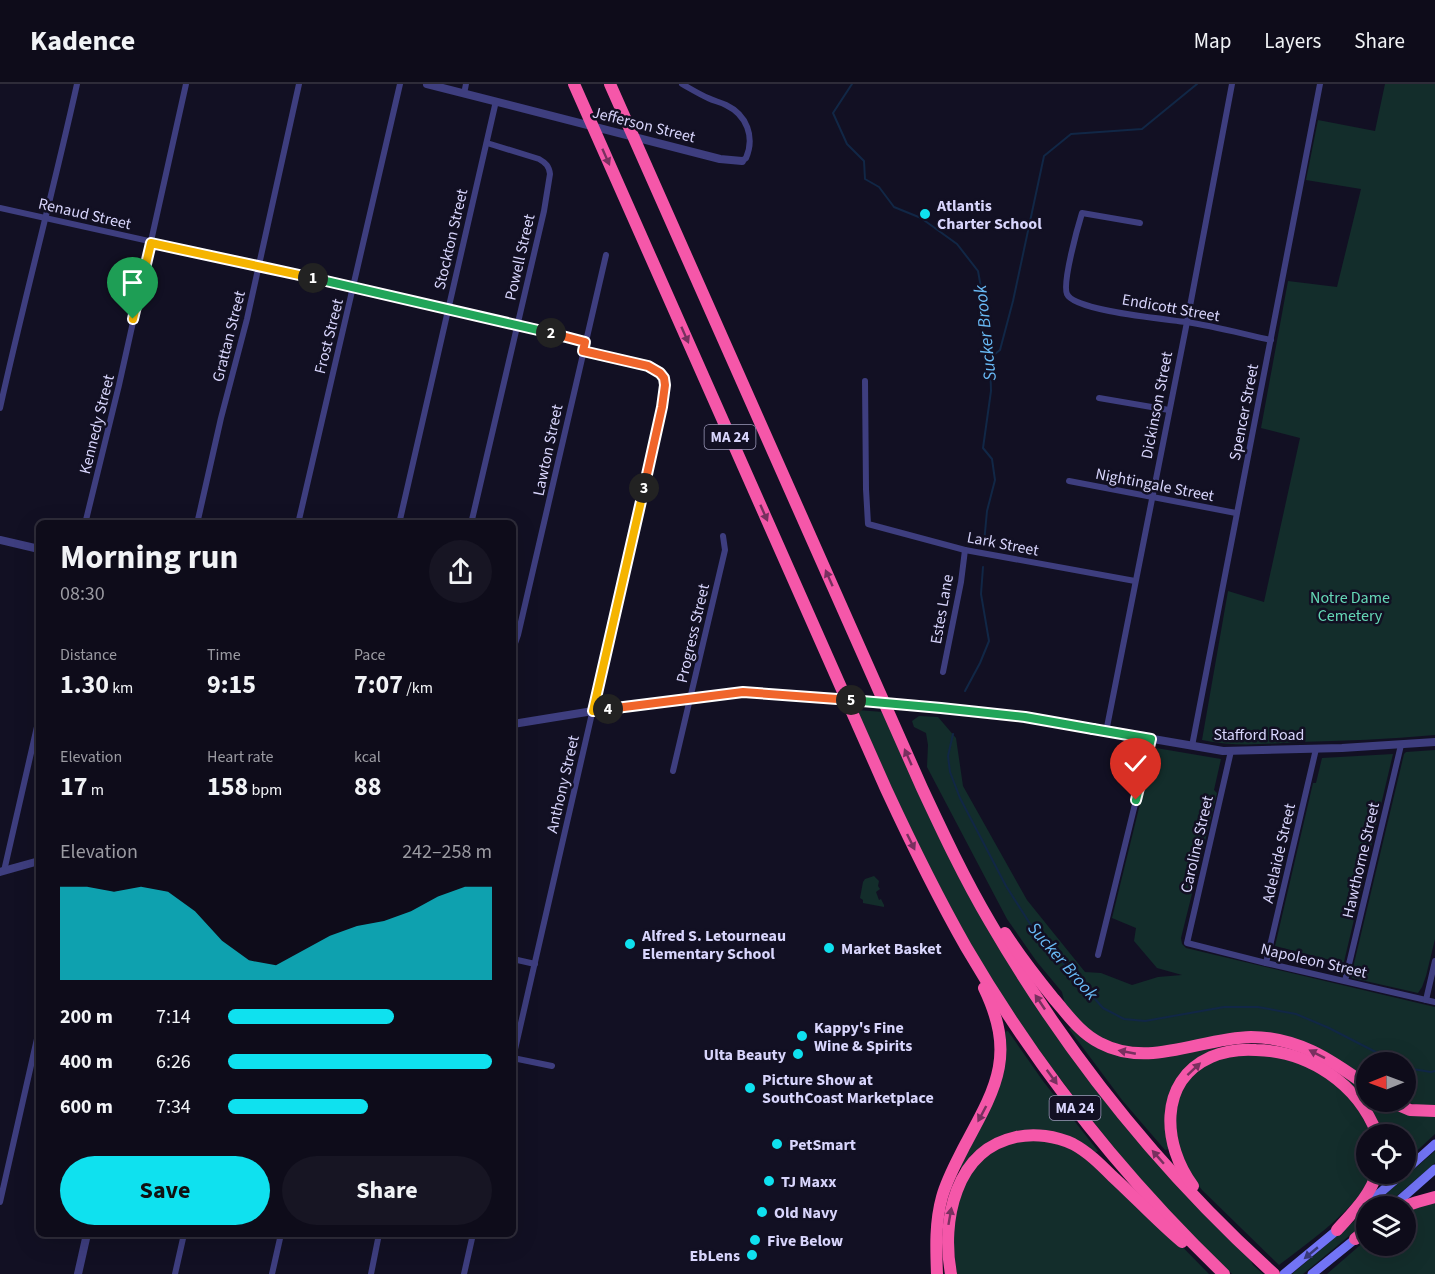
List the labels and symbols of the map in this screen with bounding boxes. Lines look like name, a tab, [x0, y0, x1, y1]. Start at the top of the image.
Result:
street label: Jefferson Street	[590, 102, 698, 149]
one-way arrow	[602, 148, 611, 165]
street label: Stockton Street	[429, 186, 473, 292]
street label: Renaud Street	[36, 193, 134, 235]
place label: Atlantis Charter School	[936, 195, 1042, 235]
marker: Atlantis Charter School	[918, 207, 932, 221]
street label: Powell Street	[499, 211, 541, 303]
pin	[107, 257, 158, 319]
pin: 1	[298, 263, 328, 293]
water label: Sucker Brook	[968, 283, 1003, 382]
street label: Grattan Street	[207, 288, 251, 384]
street label: Endicott Street	[1120, 289, 1222, 328]
street label: Frost Street	[309, 296, 349, 376]
pin: 2	[536, 318, 566, 348]
one-way arrow	[681, 326, 691, 344]
street label: Dickinson Street	[1136, 349, 1178, 461]
street label: Spencer Street	[1224, 361, 1264, 462]
street label: Kennedy Street	[74, 371, 120, 476]
street label: Lawton Street	[528, 402, 569, 498]
road number: MA 24	[704, 425, 756, 449]
street label: Nightingale Street	[1094, 463, 1217, 507]
pin: 3	[629, 473, 659, 503]
one-way arrow	[759, 505, 769, 523]
street label: Lark Street	[965, 526, 1041, 562]
one-way arrow	[824, 570, 833, 587]
street label: Estes Lane	[925, 573, 959, 646]
street label: Progress Street	[671, 581, 715, 685]
park label: Notre Dame Cemetery	[1310, 587, 1390, 627]
pin: 5	[836, 685, 866, 715]
pin: 4	[593, 694, 623, 724]
street label: Stafford Road	[1214, 724, 1304, 746]
street label: Anthony Street	[541, 733, 585, 835]
pin	[1110, 738, 1161, 800]
one-way arrow	[903, 748, 912, 765]
street label: Caroline Street	[1175, 793, 1219, 895]
street label: Hawthorne Street	[1337, 800, 1385, 920]
street label: Adelaide Street	[1257, 801, 1301, 905]
one-way arrow	[906, 834, 915, 851]
water label: Sucker Brook	[1022, 917, 1104, 1006]
place label: Alfred S. Letourneau Elementary School	[641, 925, 786, 965]
marker: Alfred S. Letourneau Elementary School	[623, 937, 637, 951]
place label: Market Basket	[841, 938, 942, 960]
street label: Napoleon Street	[1258, 938, 1370, 984]
marker: Market Basket	[822, 941, 836, 955]
one-way arrow	[1034, 994, 1045, 1010]
place label: Kappy's Fine Wine & Spirits	[814, 1017, 912, 1057]
marker: Kappy's Fine Wine & Spirits	[795, 1029, 809, 1043]
place label: Ulta Beauty	[704, 1044, 787, 1066]
marker: Ulta Beauty	[791, 1047, 805, 1061]
one-way arrow	[1117, 1047, 1136, 1056]
one-way arrow	[1309, 1049, 1326, 1058]
north arrow	[1356, 1052, 1416, 1112]
one-way arrow	[1186, 1063, 1200, 1077]
one-way arrow	[1046, 1068, 1058, 1084]
place label: Picture Show at SouthCoast Marketplace	[762, 1069, 934, 1109]
marker: Picture Show at SouthCoast Marketplace	[743, 1081, 757, 1095]
road number: MA 24	[1050, 1096, 1100, 1120]
one-way arrow	[977, 1106, 987, 1123]
place label: PetSmart	[789, 1134, 856, 1156]
marker: PetSmart	[770, 1137, 784, 1151]
one-way arrow	[1152, 1150, 1165, 1165]
place label: TJ Maxx	[781, 1171, 836, 1193]
marker: TJ Maxx	[762, 1174, 776, 1188]
place label: Old Navy	[774, 1202, 838, 1224]
marker: Old Navy	[755, 1205, 769, 1219]
one-way arrow	[946, 1206, 955, 1225]
place label: Five Below	[767, 1230, 844, 1252]
marker: Five Below	[748, 1233, 762, 1247]
place label: EbLens	[689, 1245, 740, 1267]
one-way arrow	[1303, 1246, 1319, 1259]
marker: EbLens	[745, 1248, 759, 1262]

